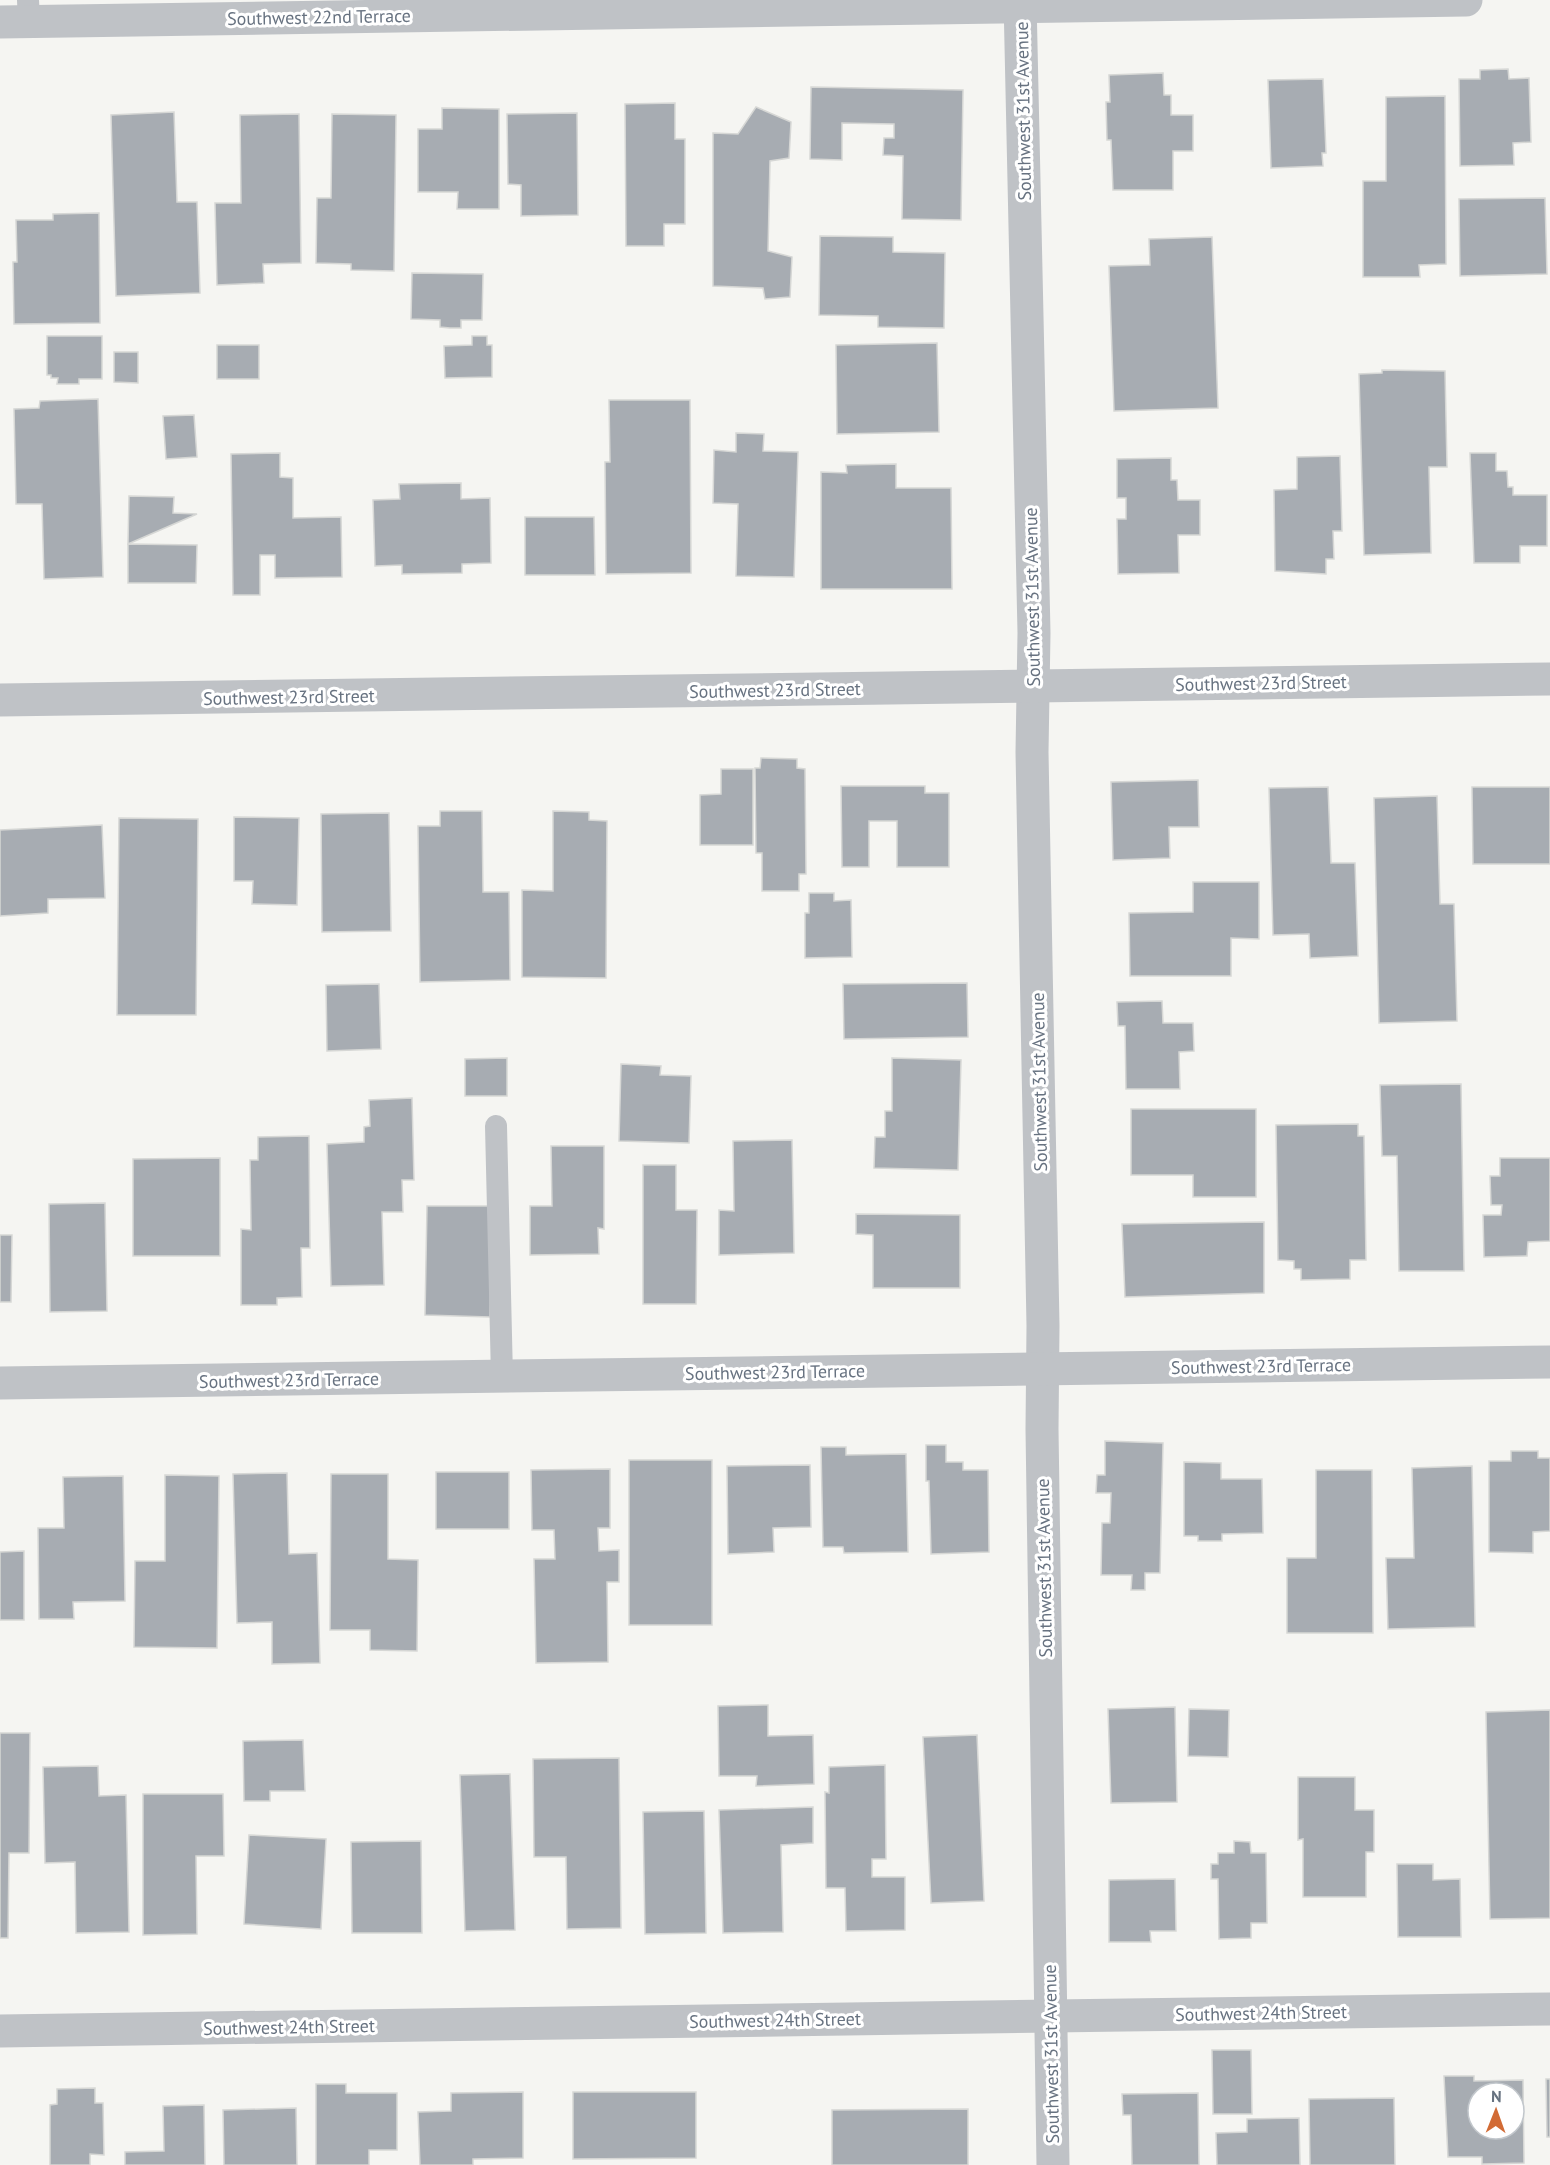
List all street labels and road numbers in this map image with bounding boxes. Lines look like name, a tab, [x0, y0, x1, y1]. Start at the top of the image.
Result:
street label: Southwest 22nd Terrace	[227, 4, 411, 30]
street label: Southwest 31st Avenue	[1010, 21, 1036, 201]
street label: Southwest 31st Avenue	[1019, 507, 1045, 687]
street label: Southwest 23rd Street	[1175, 670, 1347, 696]
street label: Southwest 23rd Street	[689, 677, 861, 703]
street label: Southwest 23rd Street	[203, 684, 375, 710]
street label: Southwest 31st Avenue	[1026, 992, 1052, 1172]
street label: Southwest 23rd Terrace	[1171, 1353, 1351, 1379]
street label: Southwest 23rd Terrace	[685, 1359, 865, 1385]
street label: Southwest 23rd Terrace	[199, 1367, 379, 1393]
street label: Southwest 31st Avenue	[1031, 1478, 1057, 1658]
street label: Southwest 31st Avenue	[1038, 1964, 1064, 2144]
street label: Southwest 24th Street	[1175, 2000, 1347, 2026]
street label: Southwest 24th Street	[689, 2007, 861, 2033]
street label: Southwest 24th Street	[203, 2014, 375, 2040]

